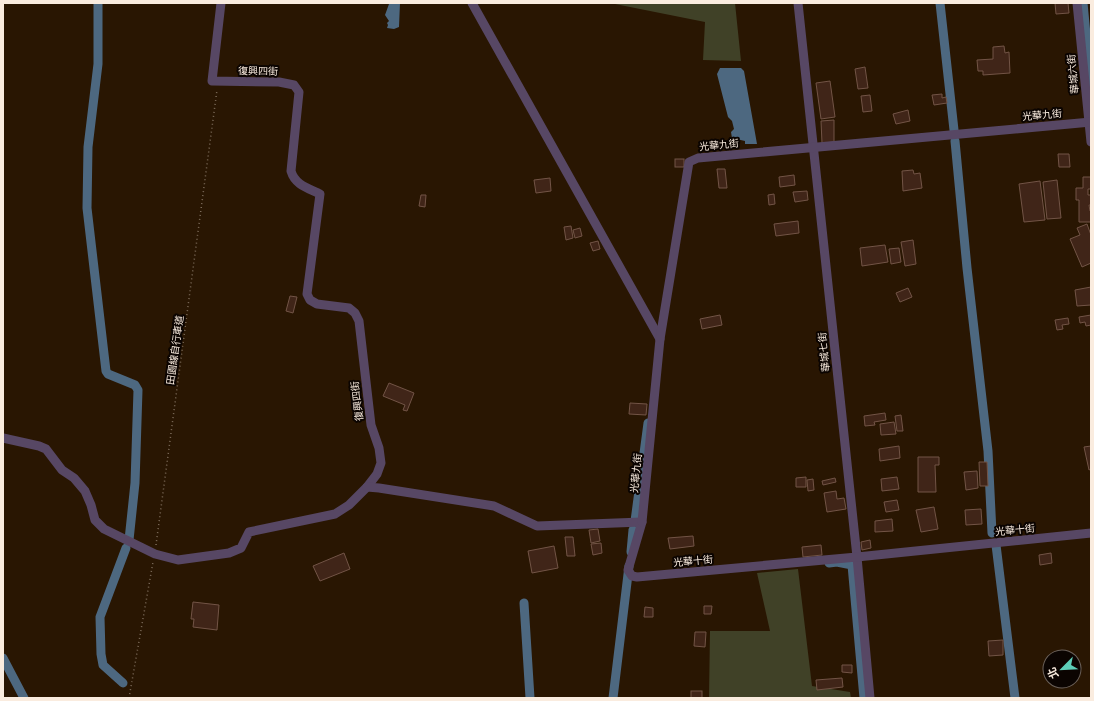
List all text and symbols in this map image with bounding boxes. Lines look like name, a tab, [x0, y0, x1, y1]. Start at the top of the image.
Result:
street label: 華城六街	[1065, 54, 1081, 94]
street label: 復興四街	[238, 65, 278, 77]
street label: 光華九街	[1022, 108, 1062, 122]
street label: 光華九街	[699, 137, 739, 153]
street label: 田園線自行車道	[165, 315, 185, 385]
street label: 華城七街	[816, 332, 832, 372]
street label: 復興四街	[349, 380, 365, 422]
street label: 光華九街	[628, 453, 644, 493]
street label: 光華十街	[995, 522, 1035, 538]
street label: 光華十街	[673, 554, 713, 568]
north arrow	[1042, 649, 1082, 689]
text: 北	[1045, 666, 1061, 681]

